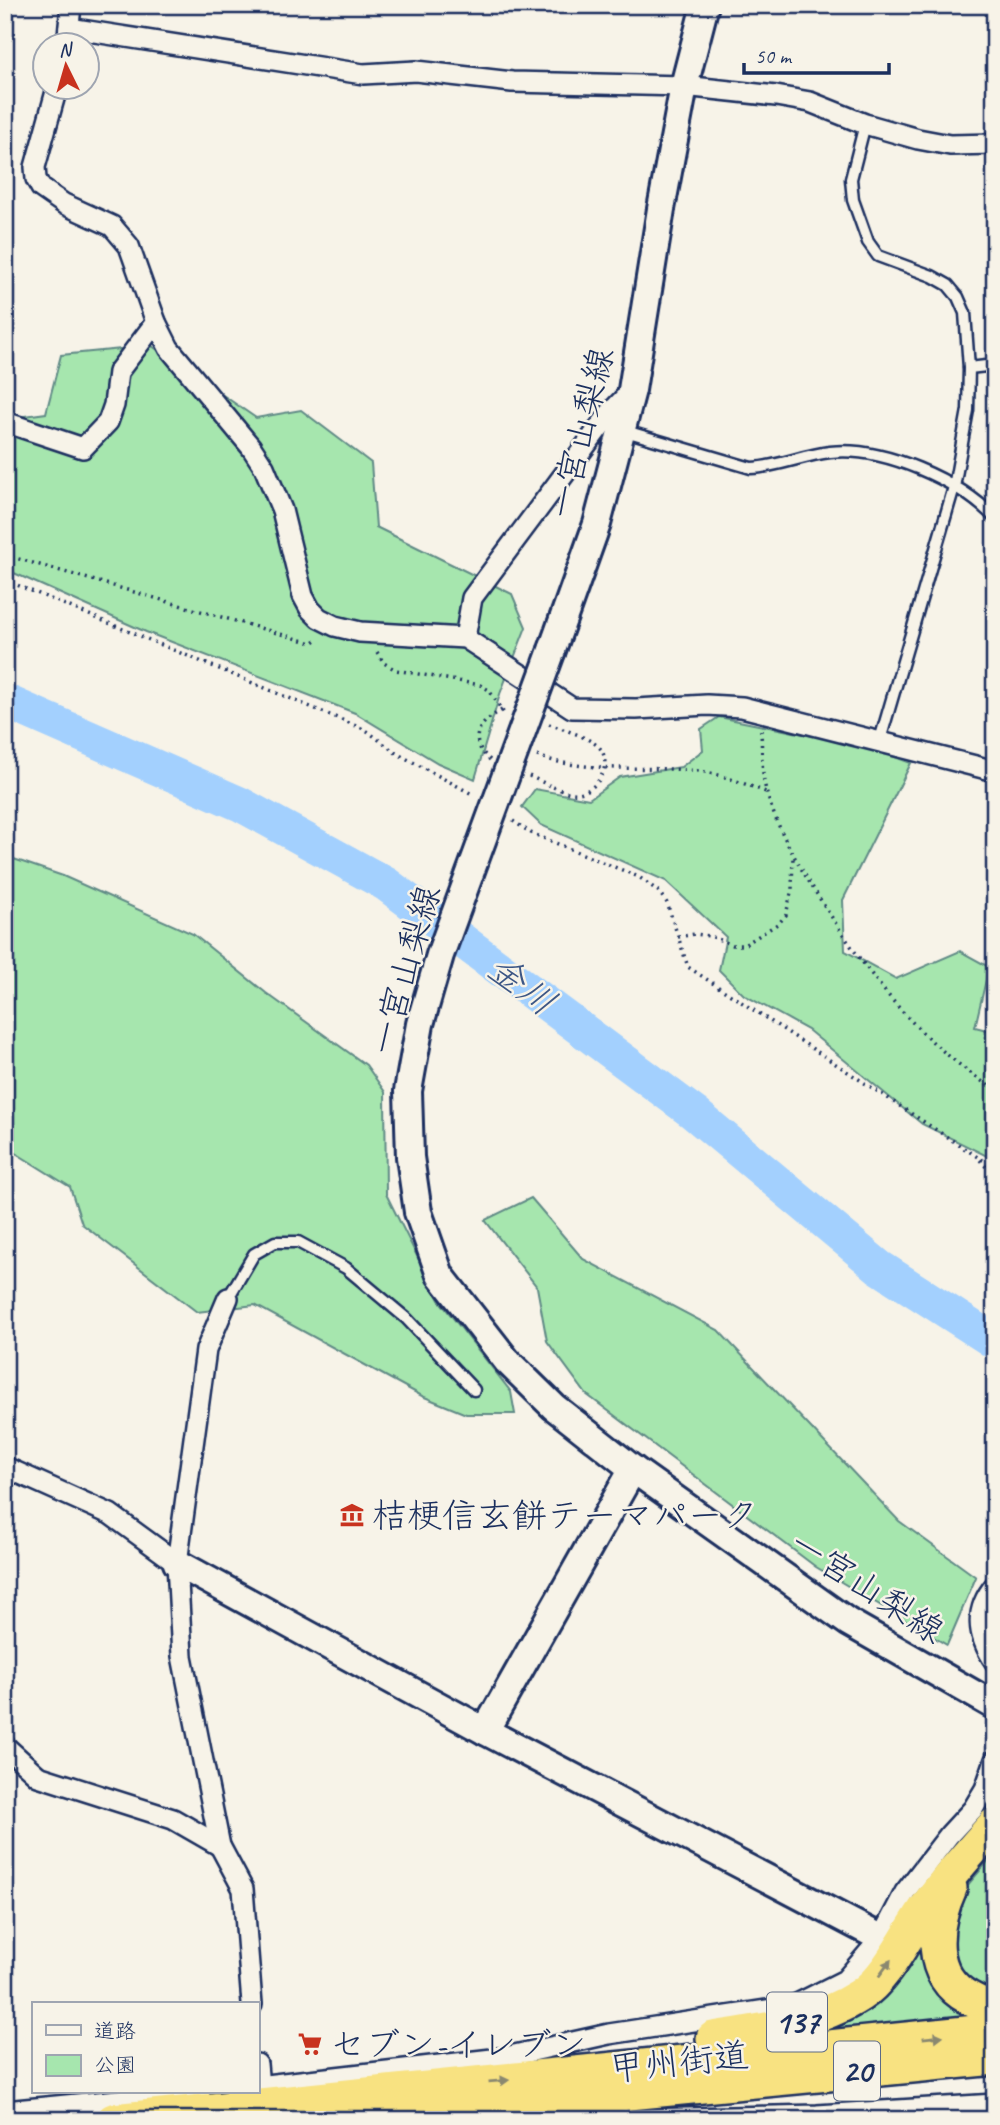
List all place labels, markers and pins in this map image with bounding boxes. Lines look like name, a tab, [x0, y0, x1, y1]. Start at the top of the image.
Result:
place label: 桔梗信玄餅テーマパーク	[372, 1493, 758, 1538]
museum icon: 桔梗信玄餅テーマパーク	[338, 1501, 366, 1529]
place label: セブン-イレブン	[330, 2022, 586, 2067]
supermarket icon: セブン-イレブン	[296, 2030, 324, 2058]

